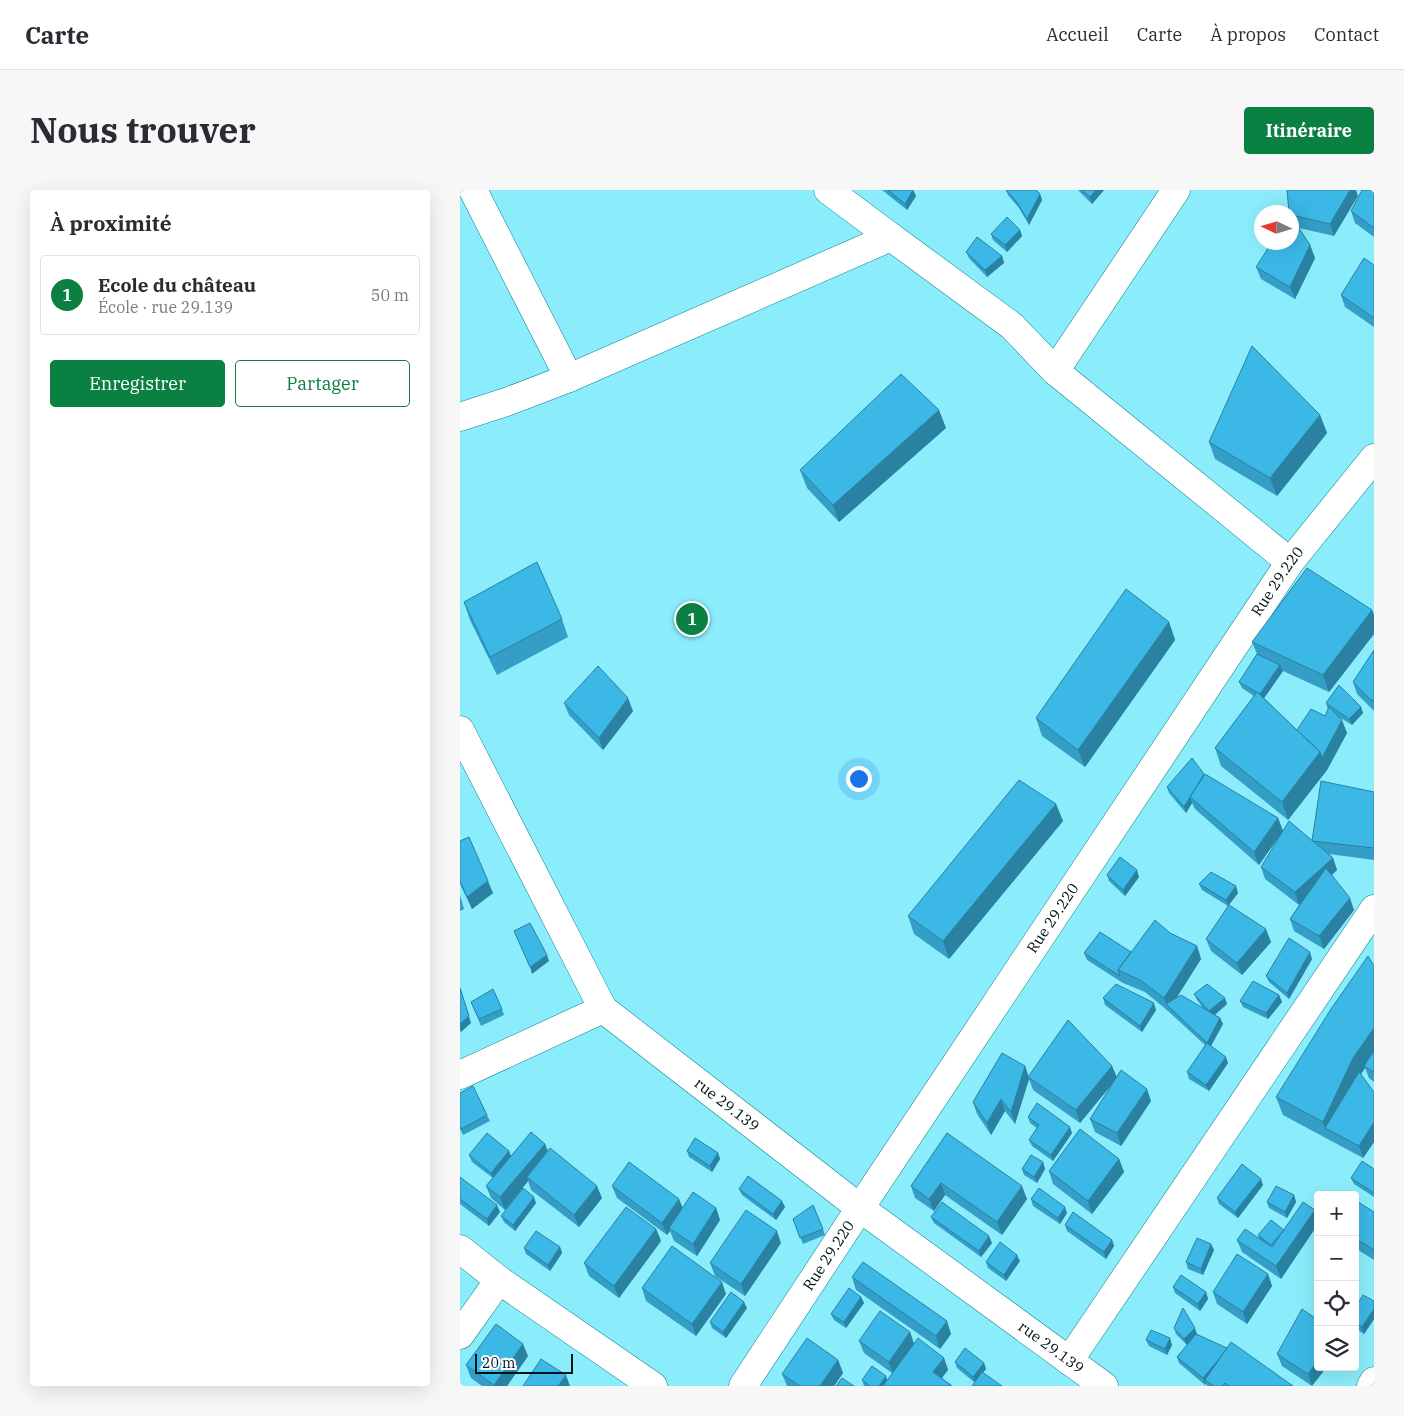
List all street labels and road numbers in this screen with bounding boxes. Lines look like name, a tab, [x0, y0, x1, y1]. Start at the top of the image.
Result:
street label: Rue 29.220	[1247, 543, 1308, 619]
street label: Rue 29.220	[1022, 879, 1082, 957]
street label: rue 29.139	[691, 1073, 763, 1135]
street label: Rue 29.220	[798, 1217, 858, 1294]
street label: rue 29.139	[1015, 1317, 1088, 1377]

